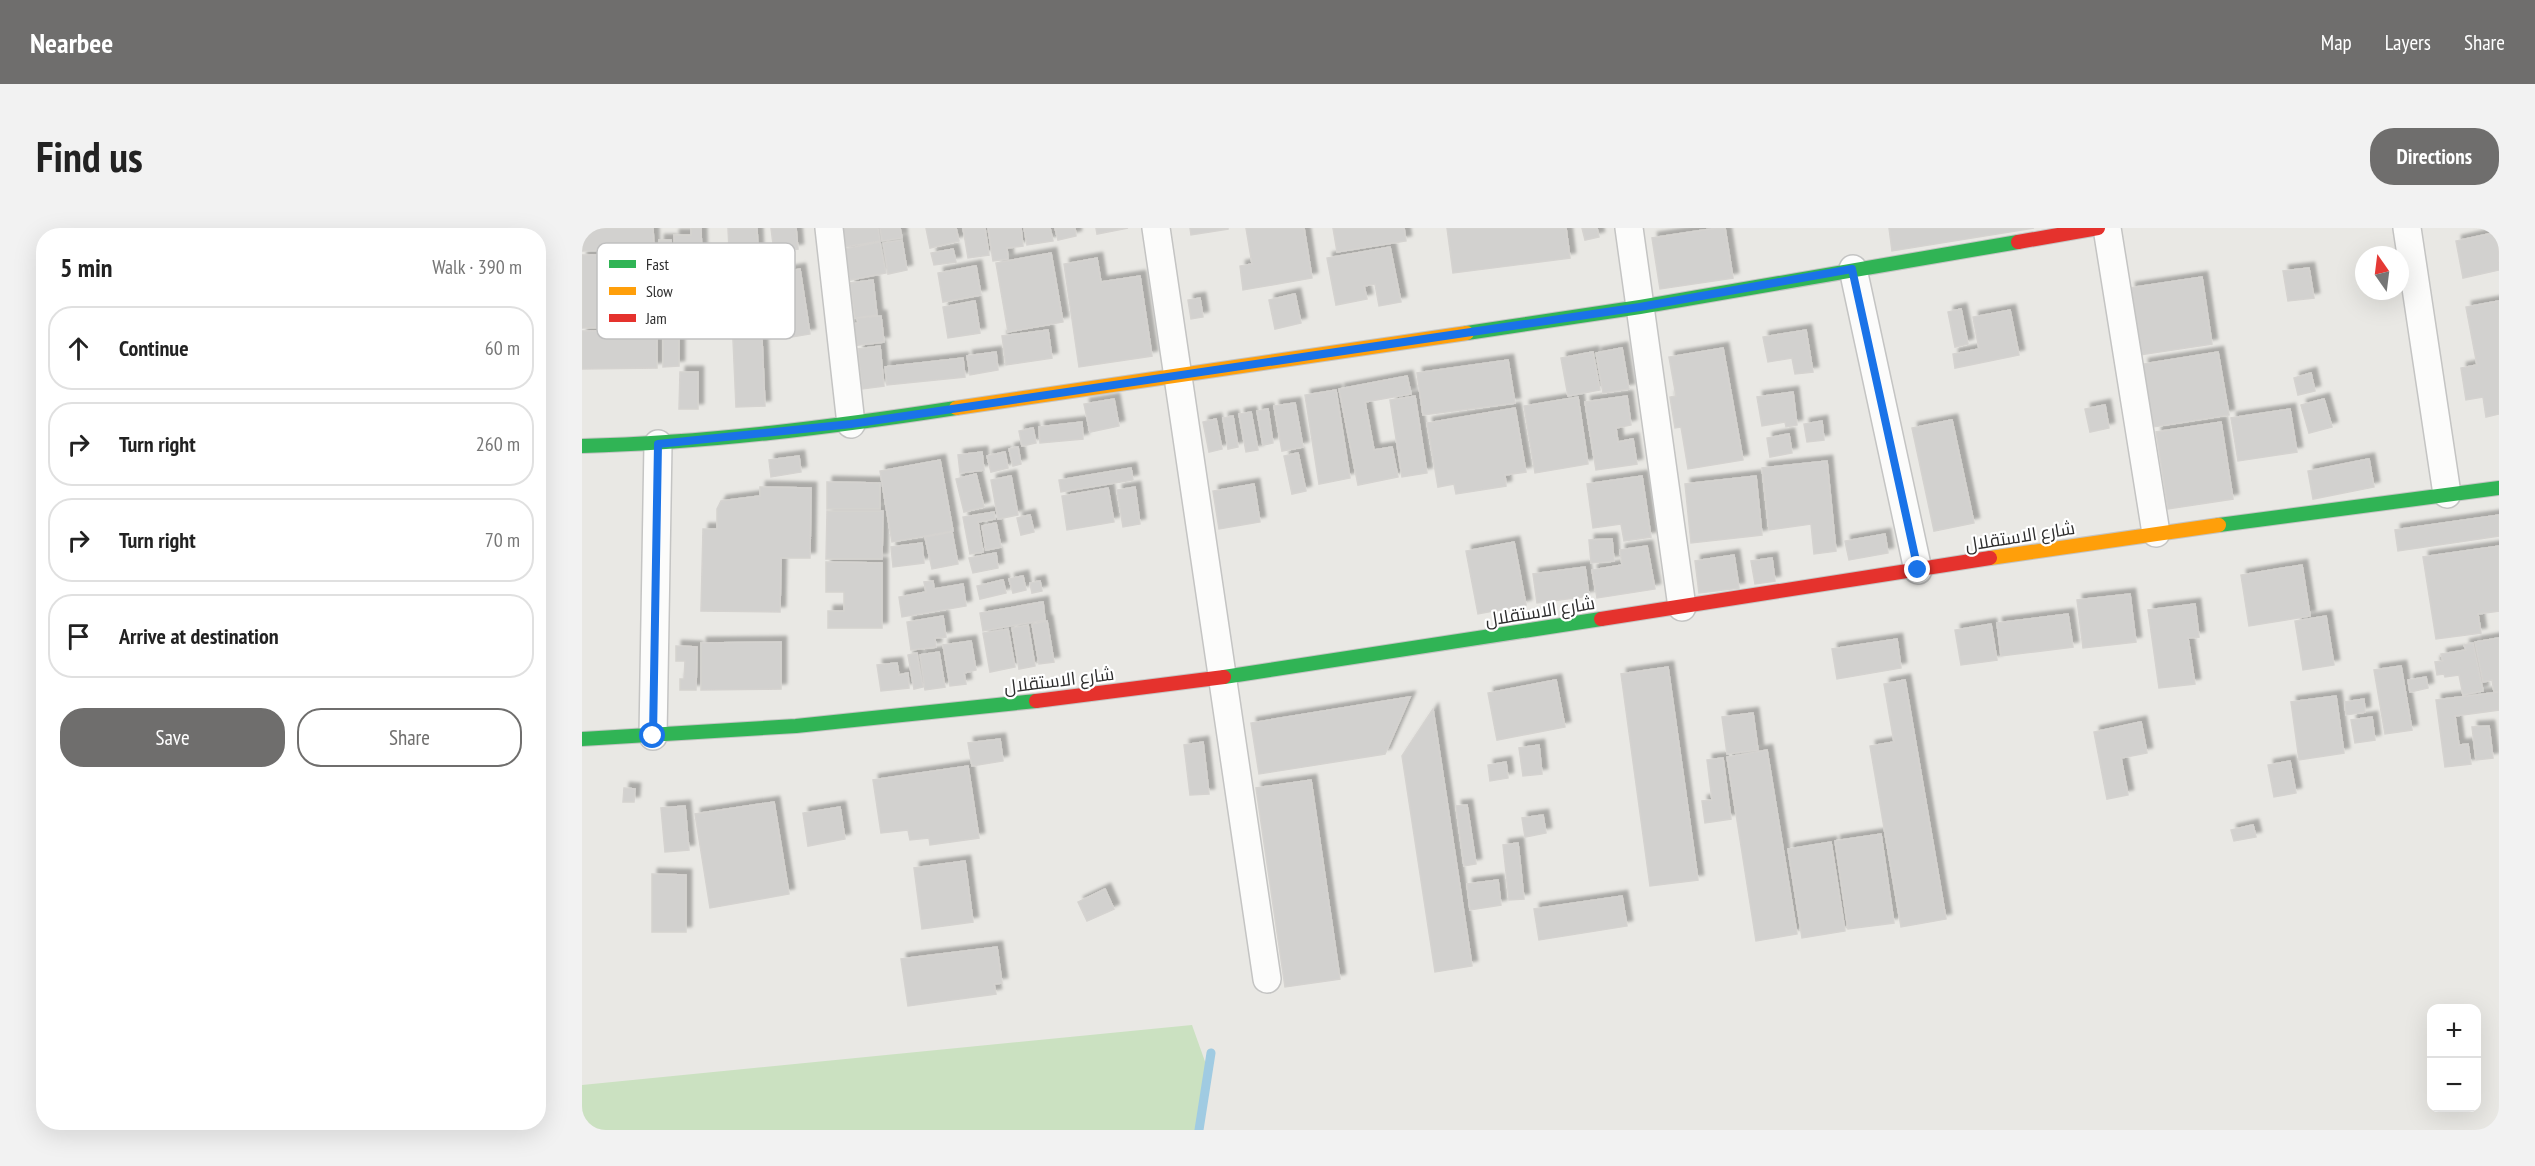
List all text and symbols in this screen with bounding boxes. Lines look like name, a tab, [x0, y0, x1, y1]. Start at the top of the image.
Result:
text: Nearbee	[30, 24, 113, 61]
text: Map	[2321, 29, 2352, 56]
text: Layers	[2385, 29, 2431, 56]
text: Share	[2464, 29, 2505, 56]
button: Directions	[2370, 128, 2499, 185]
text: Find us	[36, 129, 143, 184]
legend	[597, 243, 795, 339]
north arrow	[2355, 246, 2409, 300]
text: 5 min	[60, 251, 113, 284]
text: Walk · 390 m	[432, 254, 522, 280]
text: Fast	[646, 254, 669, 274]
text: Slow	[646, 281, 673, 301]
text: Jam	[645, 308, 667, 328]
icon: ahead	[62, 332, 95, 365]
text: Continue	[119, 334, 189, 362]
text: 60 m	[485, 335, 520, 361]
icon: right	[62, 428, 95, 461]
text: Turn right	[119, 430, 196, 458]
text: 260 m	[476, 431, 520, 457]
street label: شارع الاستقلال	[1963, 516, 2077, 557]
icon: right	[62, 524, 95, 557]
text: Turn right	[119, 526, 196, 554]
text: 70 m	[485, 527, 520, 553]
route end	[1904, 556, 1930, 582]
street label: شارع الاستقلال	[1483, 591, 1597, 632]
icon: arrive	[62, 620, 95, 653]
text: Arrive at destination	[119, 622, 279, 650]
street label: شارع الاستقلال	[1003, 662, 1116, 699]
button: Save	[60, 708, 285, 767]
button: Share	[297, 708, 522, 767]
route start	[639, 722, 665, 748]
map controls	[2427, 1004, 2481, 1112]
button: +	[2427, 1004, 2481, 1058]
button: −	[2427, 1058, 2481, 1112]

